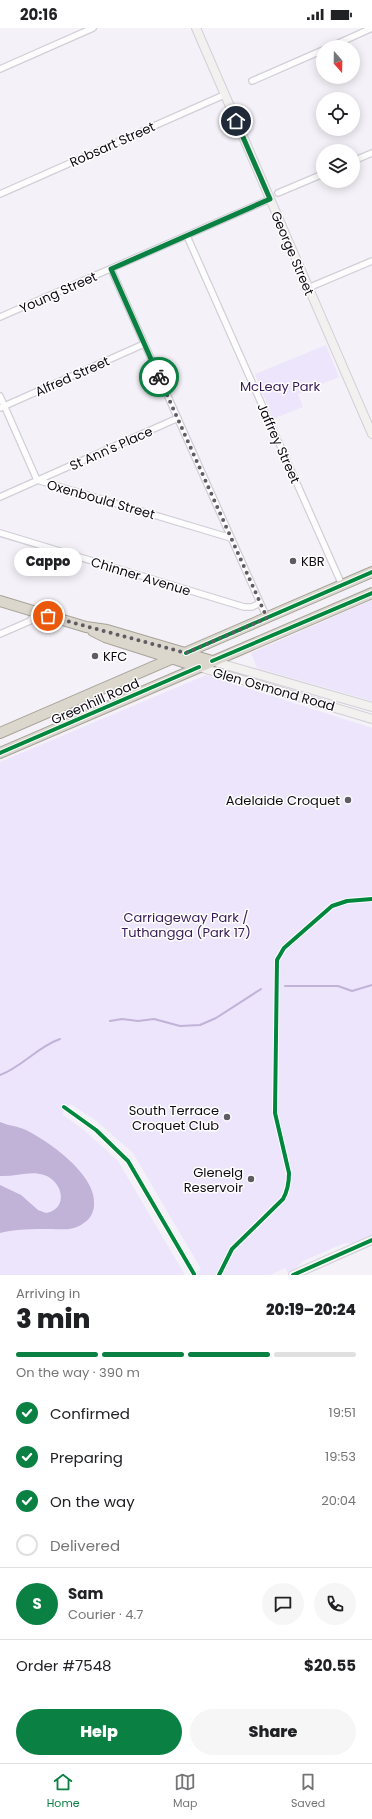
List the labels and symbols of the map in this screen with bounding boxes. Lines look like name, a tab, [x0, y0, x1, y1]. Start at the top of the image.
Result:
north arrow	[316, 40, 360, 84]
pin	[219, 104, 253, 138]
street label: Robsart Street	[66, 117, 158, 172]
street label: George Street	[266, 208, 319, 298]
street label: Young Street	[16, 267, 100, 318]
street label: Alfred Street	[32, 352, 113, 401]
courier	[139, 357, 179, 397]
park label: McLeay Park	[240, 377, 320, 396]
street label: Jaffrey Street	[252, 400, 305, 487]
street label: St Ann's Place	[67, 422, 156, 475]
street label: Oxenbould Street	[45, 475, 157, 524]
callout: Cappo	[14, 548, 82, 576]
street label: Chinner Avenue	[89, 552, 193, 601]
place label: KBR	[301, 552, 325, 571]
marker: KBR	[288, 556, 298, 566]
pin	[31, 599, 65, 633]
place label: KFC	[103, 647, 127, 666]
marker: KFC	[90, 651, 100, 661]
street label: Glen Osmond Road	[211, 663, 337, 716]
street label: Greenhill Road	[48, 674, 142, 729]
place label: Adelaide Croquet	[226, 791, 340, 810]
marker: Adelaide Croquet	[343, 795, 353, 805]
park label: Carriageway Park / Tuthangga (Park 17)	[121, 908, 251, 942]
place label: South Terrace Croquet Club	[129, 1101, 219, 1135]
marker: South Terrace Croquet Club	[222, 1112, 232, 1122]
place label: Glenelg Reservoir	[184, 1163, 243, 1197]
marker: Glenelg Reservoir	[246, 1174, 256, 1184]

